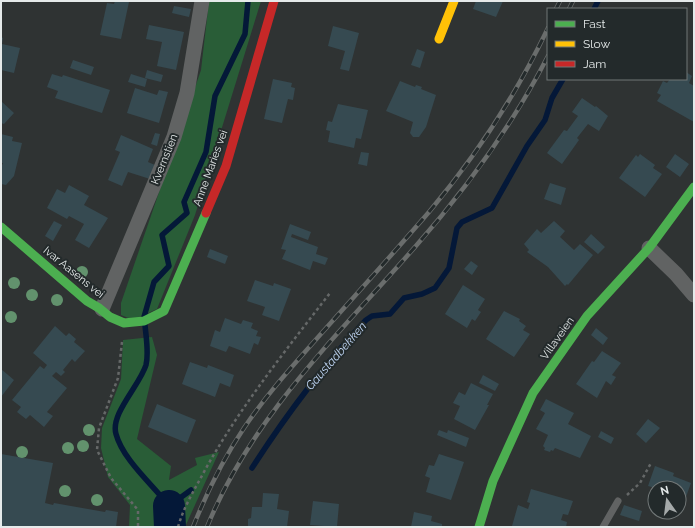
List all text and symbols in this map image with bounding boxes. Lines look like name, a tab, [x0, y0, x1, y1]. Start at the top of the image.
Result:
legend	[547, 8, 687, 80]
text: Fast	[583, 17, 606, 31]
text: Slow	[583, 37, 610, 51]
text: Jam	[583, 57, 606, 71]
street label: Anne Maries vei	[191, 128, 230, 208]
street label: Kvernstien	[148, 132, 180, 186]
street label: Ivar Aasens vei	[41, 244, 107, 301]
street label: Villaveien	[538, 314, 577, 362]
water label: Gaustadbekken	[303, 319, 369, 393]
north arrow	[647, 480, 687, 520]
text: N	[659, 483, 670, 498]

